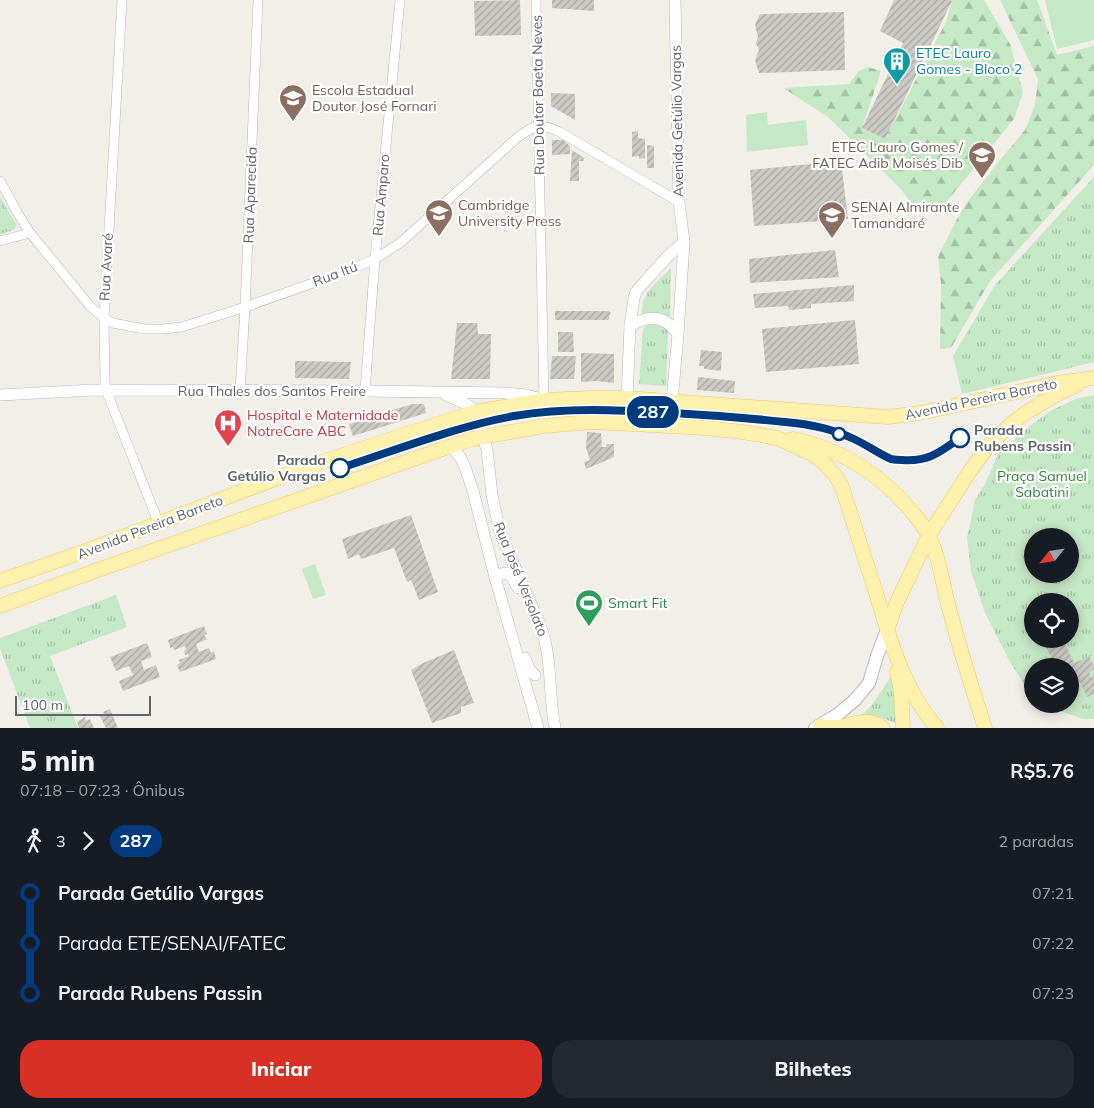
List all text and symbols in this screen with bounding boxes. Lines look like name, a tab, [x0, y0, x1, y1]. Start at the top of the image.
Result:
street label: Rua Doutor Baeta Neves	[528, 15, 548, 175]
place label: ETEC Lauro Gomes - Bloco 2	[916, 44, 1022, 78]
street label: Avenida Getúlio Vargas	[667, 45, 687, 197]
building icon: ETEC Lauro Gomes - Bloco 2	[882, 46, 912, 85]
place label: Escola Estadual Doutor José Fornari	[312, 81, 437, 115]
school or university icon: Escola Estadual Doutor José Fornari	[278, 83, 308, 122]
place label: ETEC Lauro Gomes / FATEC Adib Moisés Dib	[812, 138, 964, 172]
school or university icon: ETEC Lauro Gomes / FATEC Adib Moisés Dib	[967, 140, 997, 179]
street label: Rua Aparecida	[239, 146, 261, 244]
street label: Rua Amparo	[368, 153, 394, 237]
place label: Cambridge University Press	[458, 196, 562, 230]
school or university icon: Cambridge University Press	[424, 198, 454, 237]
place label: SENAI Almirante Tamandaré	[851, 198, 959, 232]
school or university icon: SENAI Almirante Tamandaré	[817, 200, 847, 239]
street label: Rua Avaré	[95, 233, 117, 301]
street label: Rua Itú	[310, 257, 360, 291]
street label: Avenida Pereira Barreto	[903, 374, 1059, 424]
street label: Rua Thales dos Santos Freire	[178, 382, 366, 400]
line badge: 287	[624, 396, 682, 428]
text: 287	[637, 400, 669, 423]
place label: Hospital e Maternidade NotreCare ABC	[247, 406, 398, 440]
hospital icon: Hospital e Maternidade NotreCare ABC	[213, 408, 243, 447]
place label: Parada Rubens Passin	[974, 421, 1072, 455]
unlabelled marker	[832, 427, 846, 441]
marker: Parada Rubens Passin	[950, 428, 970, 448]
place label: Parada Getúlio Vargas	[227, 451, 326, 485]
marker: Parada Getúlio Vargas	[330, 458, 350, 478]
park label: Praça Samuel Sabatini	[997, 467, 1087, 501]
street label: Avenida Pereira Barreto	[75, 491, 225, 563]
street label: Rua José Versolato	[490, 519, 552, 639]
north arrow	[1024, 528, 1079, 582]
map controls	[1024, 528, 1079, 713]
sports icon: Smart Fit	[574, 588, 604, 627]
button: locate	[1024, 593, 1079, 648]
place label: Smart Fit	[608, 594, 668, 612]
button: layers	[1024, 658, 1079, 713]
scale bar	[15, 693, 151, 716]
text: 100 m	[22, 696, 63, 714]
text: 5 min	[20, 743, 95, 778]
text: R$5.76	[1010, 759, 1074, 783]
text: 07:18 – 07:23 · Ônibus	[20, 780, 185, 800]
icon: walk	[20, 827, 48, 855]
icon: forward	[74, 827, 102, 855]
text: 287	[120, 829, 152, 852]
text: 3	[56, 831, 66, 851]
text: 2 paradas	[999, 831, 1074, 851]
text: Parada Getúlio Vargas	[58, 881, 264, 905]
text: 07:21	[1032, 883, 1074, 903]
text: Parada ETE/SENAI/FATEC	[58, 931, 286, 955]
text: 07:22	[1032, 933, 1074, 953]
text: Parada Rubens Passin	[58, 981, 262, 1005]
text: 07:23	[1032, 983, 1074, 1003]
button: Iniciar	[20, 1040, 542, 1098]
button: Bilhetes	[552, 1040, 1074, 1098]

